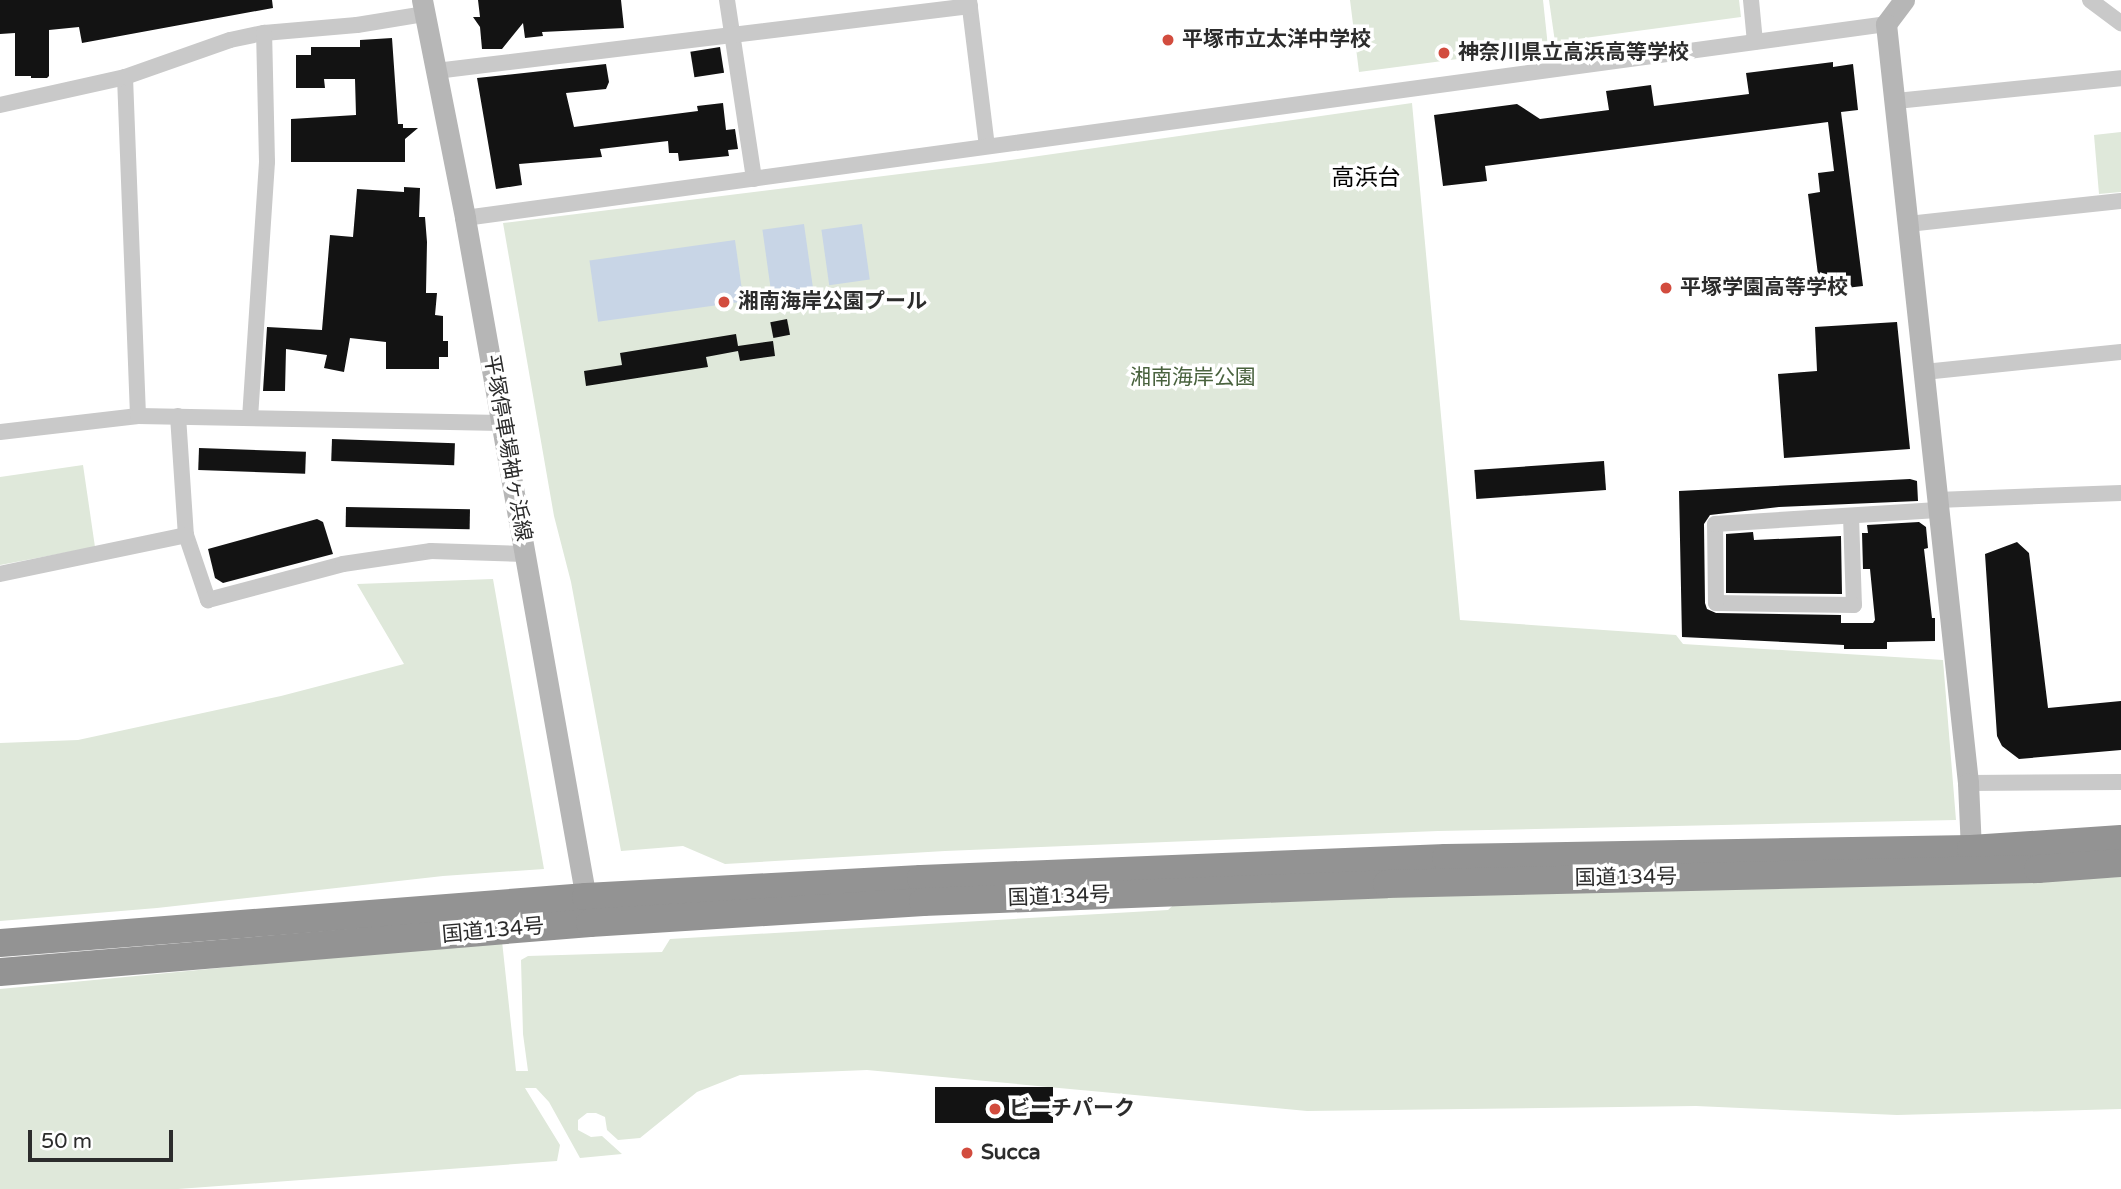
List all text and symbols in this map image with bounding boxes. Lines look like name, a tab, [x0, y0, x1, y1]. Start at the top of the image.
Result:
place label: 平塚市立太洋中学校	[1182, 27, 1371, 53]
marker: 平塚市立太洋中学校	[1160, 32, 1176, 48]
place label: 神奈川県立高浜高等学校	[1458, 40, 1689, 66]
marker: 神奈川県立高浜高等学校	[1436, 45, 1452, 61]
district label: 高浜台	[1332, 164, 1400, 192]
place label: 平塚学園高等学校	[1680, 275, 1848, 301]
marker: 平塚学園高等学校	[1658, 280, 1674, 296]
place label: 湘南海岸公園プール	[738, 289, 927, 315]
marker: 湘南海岸公園プール	[716, 294, 732, 310]
street label: 平塚停車場袖ヶ浜線	[478, 353, 536, 543]
park label: 湘南海岸公園	[1130, 365, 1256, 391]
street label: 国道134号	[1575, 865, 1677, 891]
street label: 国道134号	[1007, 883, 1111, 911]
street label: 国道134号	[441, 914, 545, 948]
place label: ビーチパーク	[1009, 1096, 1135, 1122]
marker: ビーチパーク	[987, 1101, 1003, 1117]
scale bar	[32, 1116, 177, 1160]
text: 50 m	[41, 1129, 92, 1154]
place label: Succa	[981, 1140, 1041, 1166]
marker: Succa	[959, 1145, 975, 1161]

